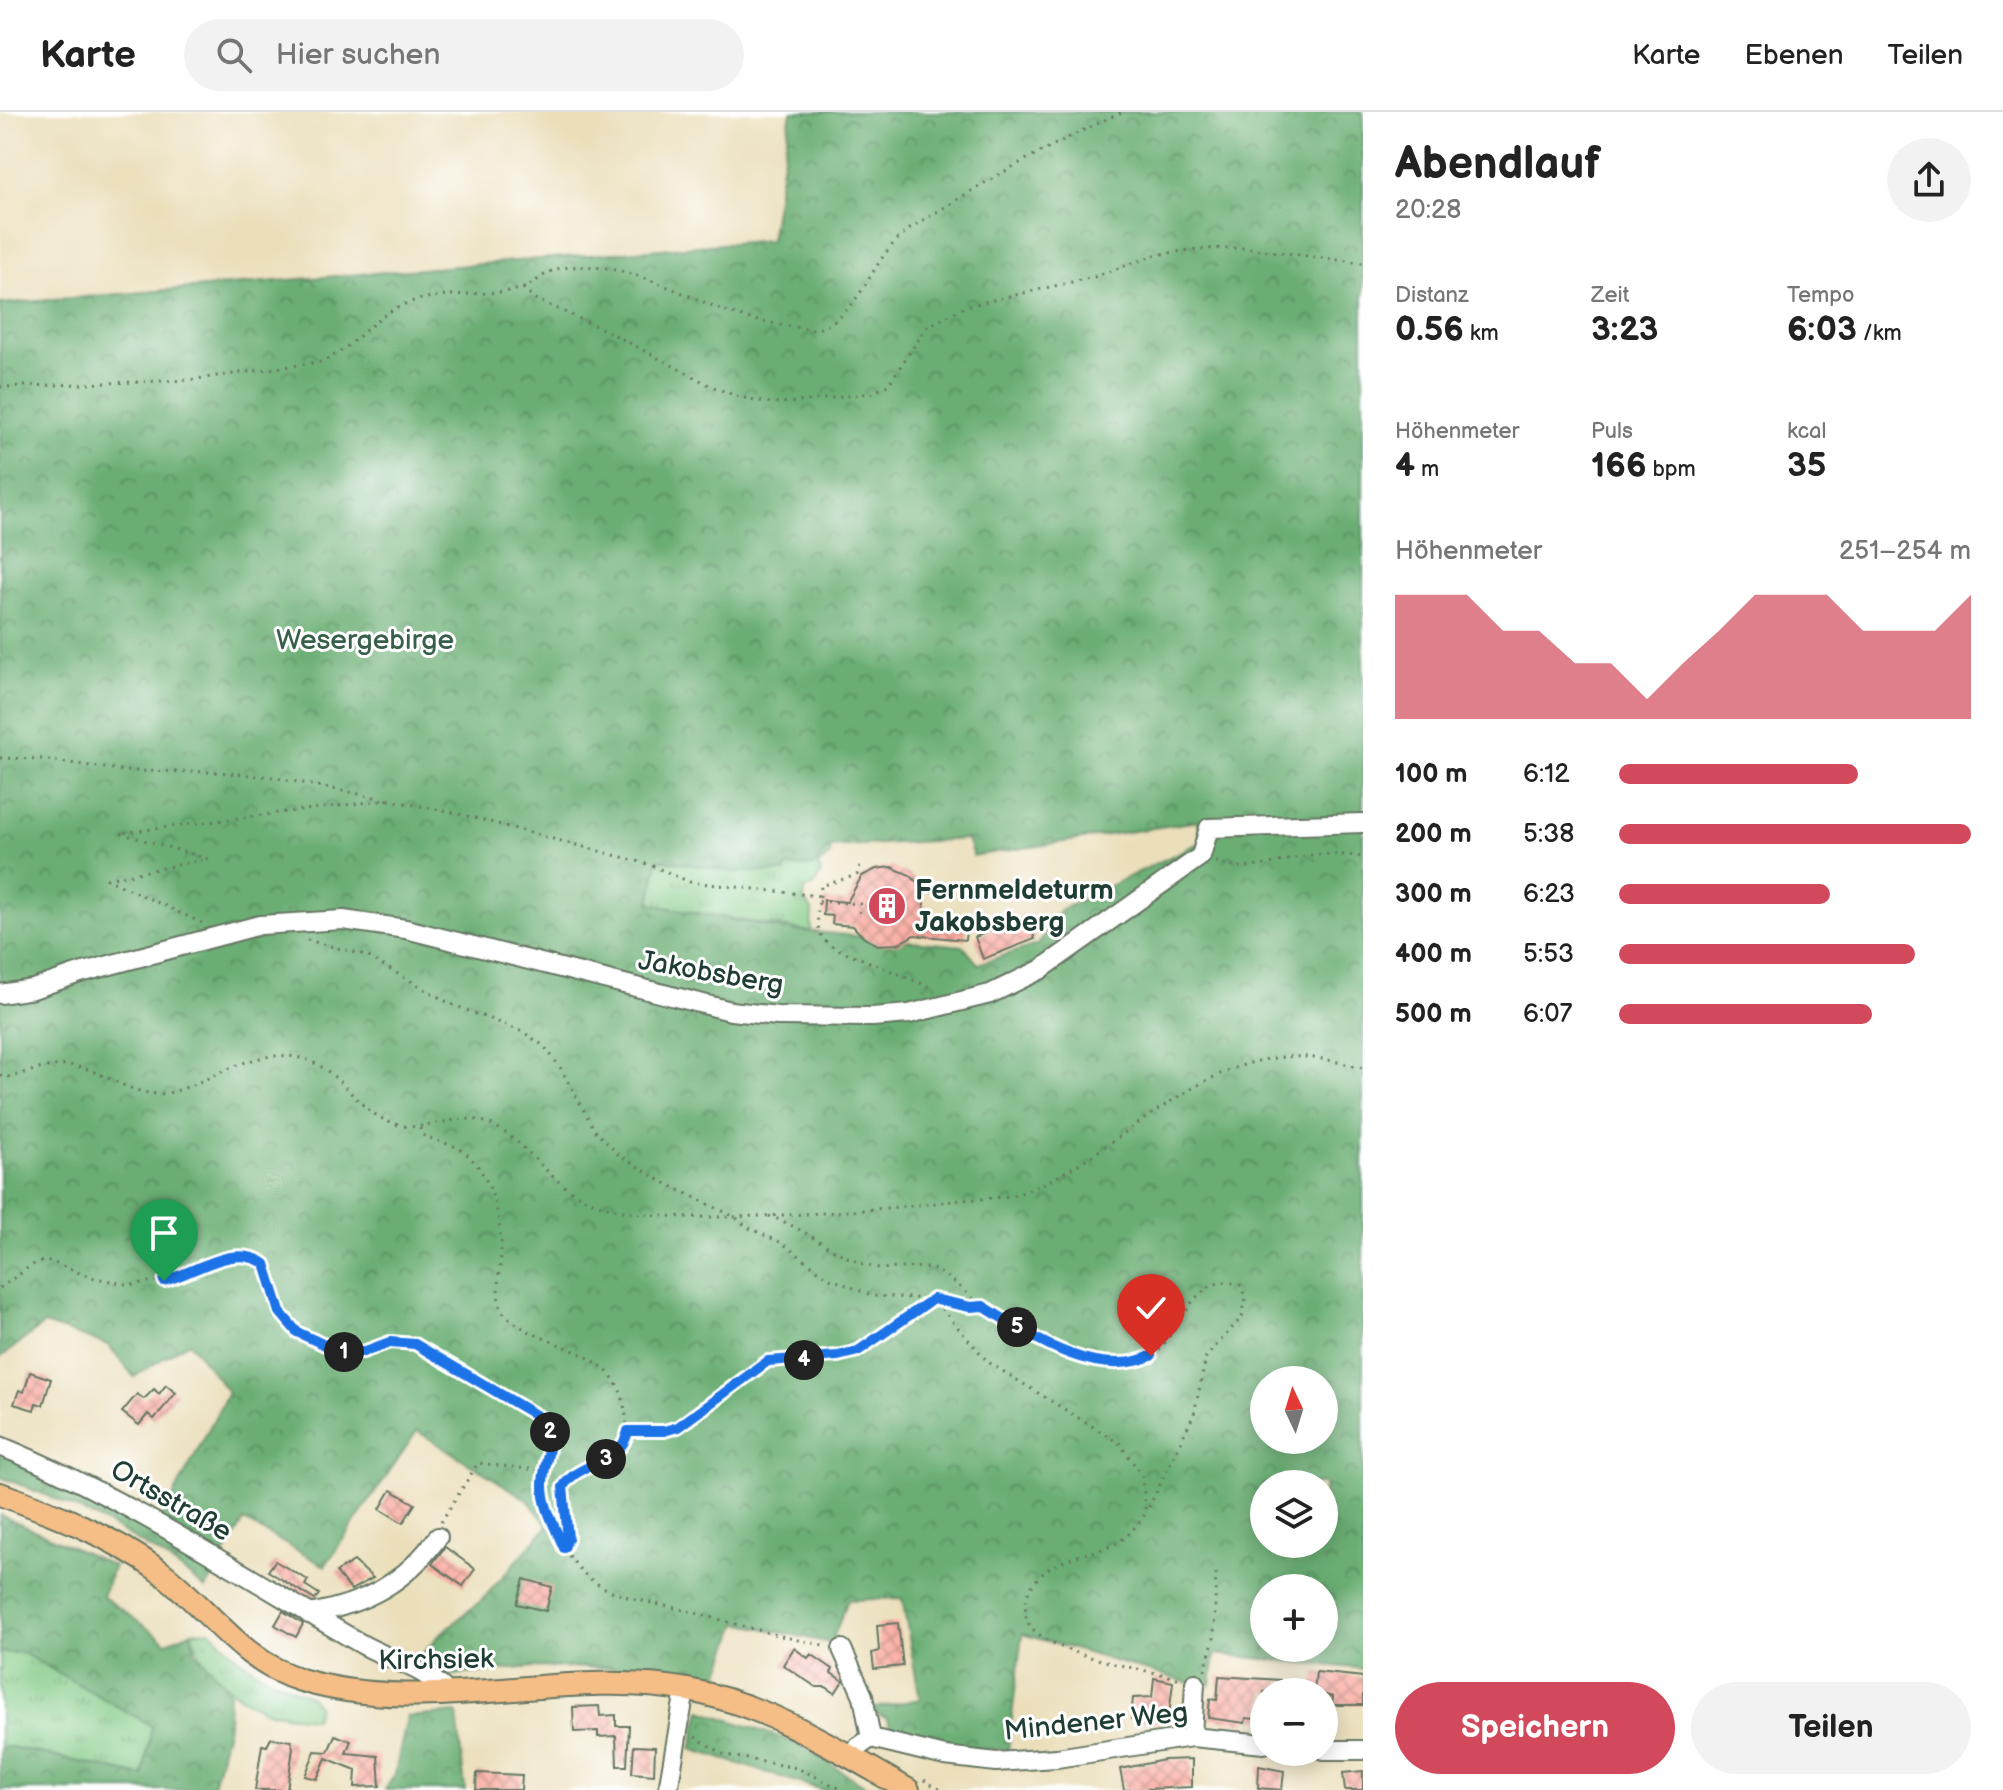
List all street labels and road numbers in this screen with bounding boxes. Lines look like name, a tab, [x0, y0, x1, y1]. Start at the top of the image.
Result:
street label: Jakobsberg	[636, 944, 786, 1002]
street label: Ortsstraße	[105, 1453, 237, 1549]
street label: Kirchsiek	[378, 1642, 494, 1678]
street label: Mindener Weg	[1002, 1696, 1190, 1748]

